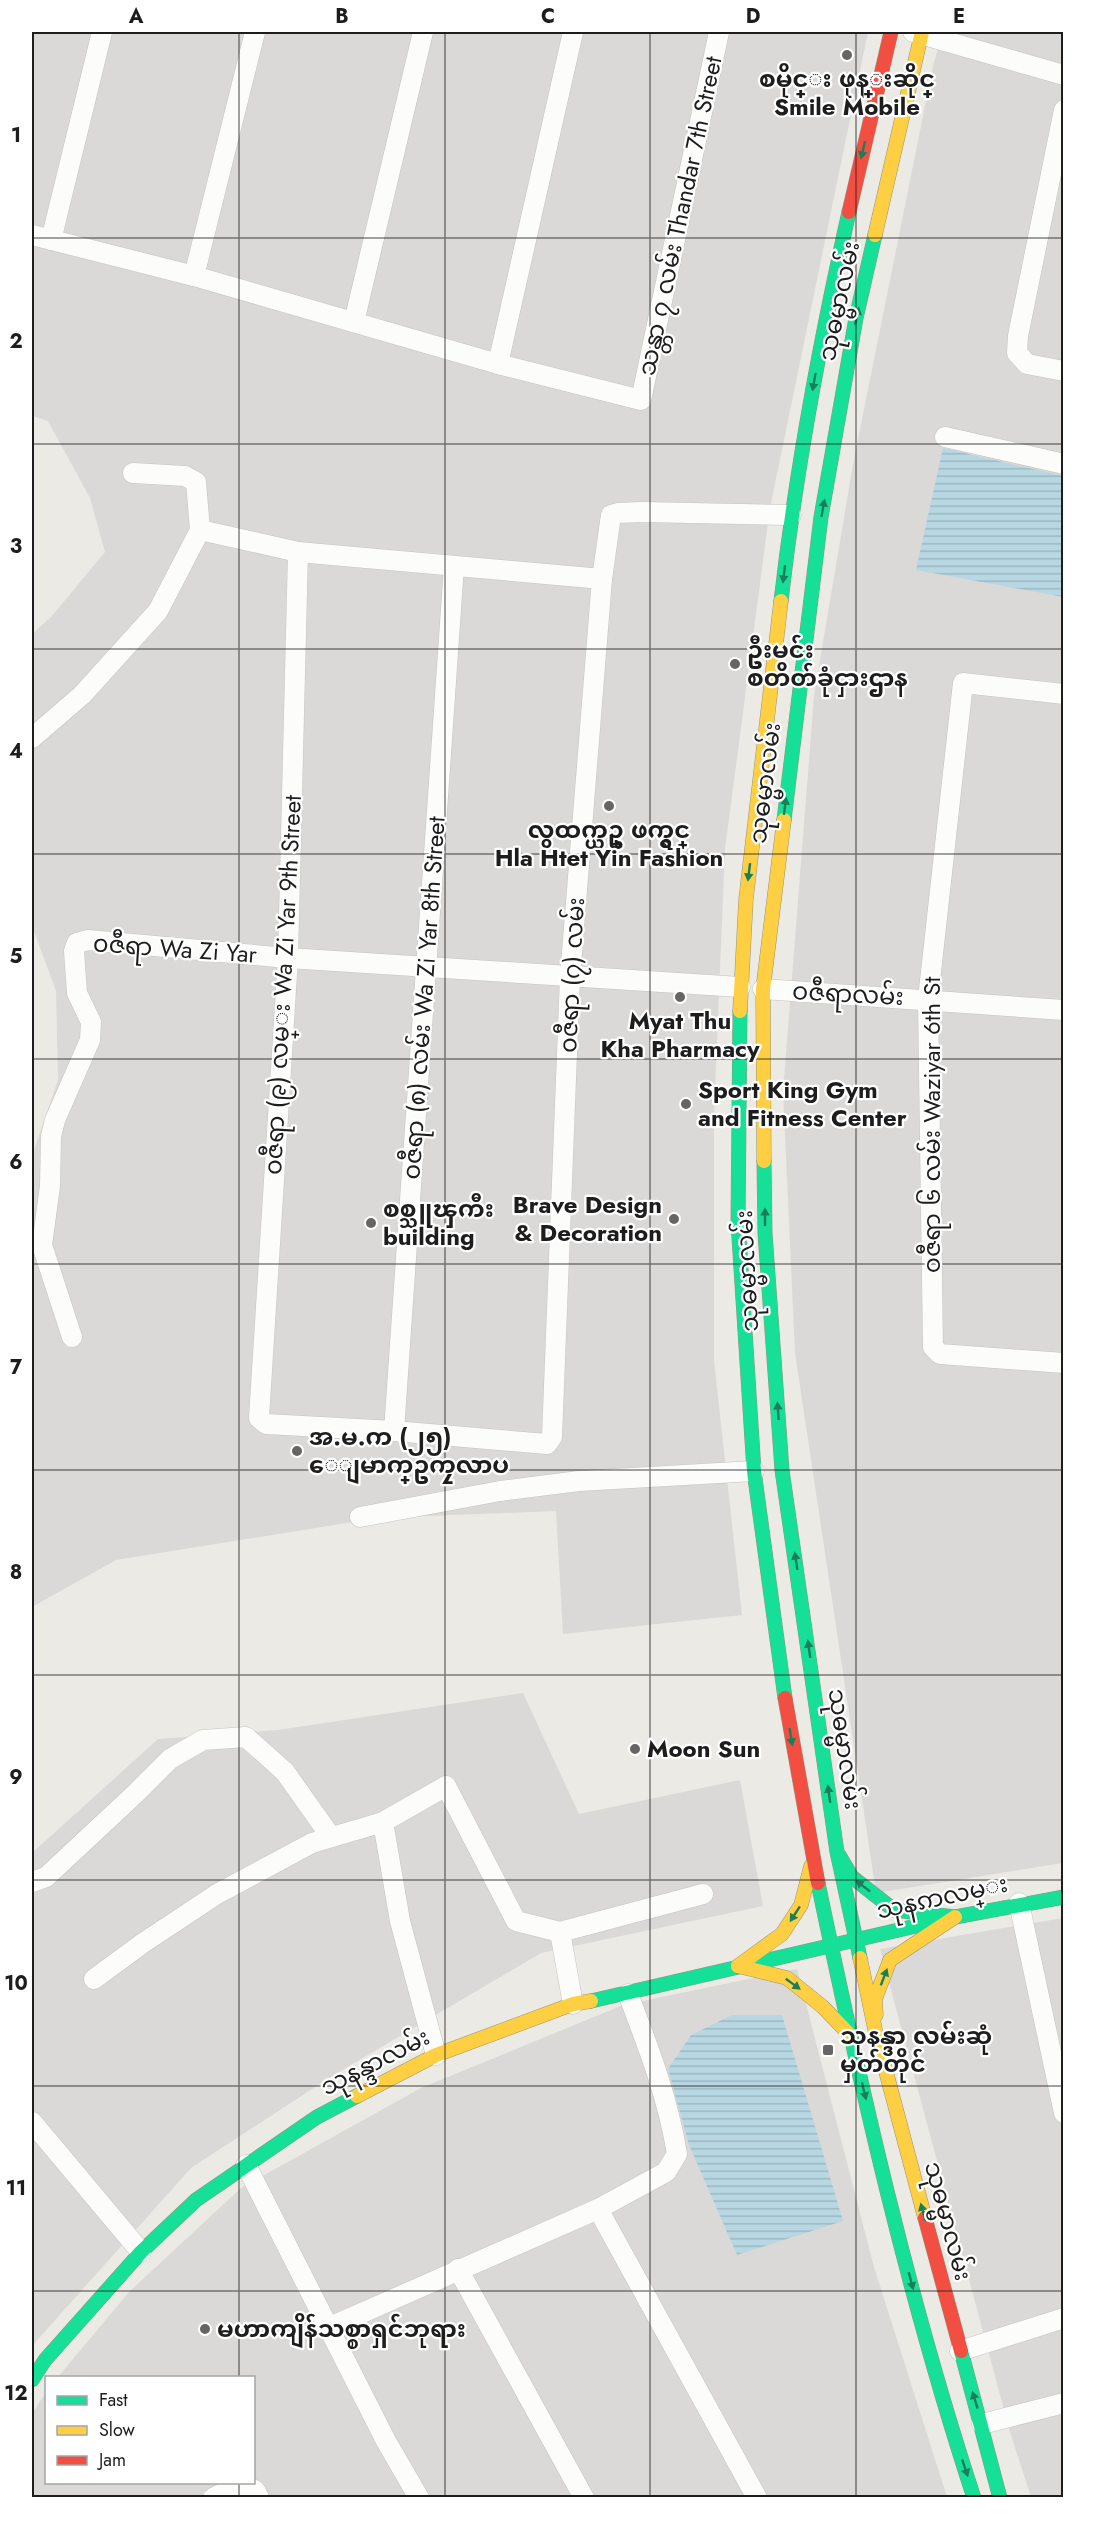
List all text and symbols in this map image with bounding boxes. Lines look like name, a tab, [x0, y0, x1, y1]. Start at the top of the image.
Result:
text: A	[128, 2, 144, 31]
text: B	[335, 2, 349, 31]
text: C	[541, 2, 555, 31]
text: D	[746, 2, 760, 31]
text: E	[953, 2, 965, 31]
marker: စမိုင္း ဖုန္းဆိုင္ Smile Mobile	[840, 48, 854, 62]
street label: သန္တာ ၇ လမ်း Thandar 7th Street	[629, 53, 732, 379]
place label: စမိုင္း ဖုန္းဆိုင္ Smile Mobile	[759, 61, 935, 124]
text: 1	[11, 121, 21, 150]
one-way arrow	[858, 141, 868, 159]
street label: သုဓမ္မာလမ်း	[809, 238, 871, 365]
one-way arrow	[853, 307, 862, 326]
text: 2	[9, 327, 23, 356]
one-way arrow	[810, 372, 819, 391]
one-way arrow	[819, 499, 828, 518]
text: 3	[10, 532, 22, 561]
one-way arrow	[780, 565, 789, 584]
place label: ဦးမင်း စတိတ်ခုံငှားဌာန	[747, 632, 908, 697]
marker: ဦးမင်း စတိတ်ခုံငှားဌာန	[728, 657, 742, 671]
street label: သုဓမ္မာလမ်း	[740, 720, 792, 846]
text: 4	[9, 737, 23, 766]
street label: ၀ဇီရာ (၉) လမ္း Wa Zi Yar 9th Street	[255, 794, 312, 1176]
one-way arrow	[780, 796, 790, 815]
marker: လွထက္ယဥ္ ဖက္ရွင္ Hla Htet Yin Fashion	[602, 799, 616, 813]
place label: လွထက္ယဥ္ ဖက္ရွင္ Hla Htet Yin Fashion	[495, 812, 723, 875]
street label: ၀ဇီရာ (၈) လမ်း Wa Zi Yar 8th Street	[393, 815, 456, 1181]
one-way arrow	[744, 863, 754, 882]
street label: ၀ဇီရာ (၇) လမ်း	[550, 896, 595, 1054]
street label: ၀ဇီရာ Wa Zi Yar	[92, 925, 259, 974]
text: 5	[10, 942, 23, 971]
street label: ဝဇီရာလမ်း	[791, 973, 905, 1016]
street label: ဝဇီရာ ၆ လမ်း Waziyar 6th St	[914, 977, 951, 1273]
marker: Myat Thu Kha Pharmacy	[673, 990, 687, 1004]
place label: Myat Thu Kha Pharmacy	[601, 1003, 760, 1066]
place label: Sport King Gym and Fitness Center	[698, 1072, 907, 1135]
marker: Sport King Gym and Fitness Center	[679, 1097, 693, 1111]
text: 6	[9, 1148, 23, 1177]
place label: Brave Design & Decoration	[513, 1187, 662, 1250]
place label: စစ္သူၾကီး building	[383, 1191, 494, 1254]
one-way arrow	[760, 1207, 770, 1226]
street label: သုဓမ္မာလမ်း	[726, 1209, 770, 1333]
marker: Brave Design & Decoration	[667, 1212, 681, 1226]
marker: စစ္သူၾကီး building	[364, 1216, 378, 1230]
text: 7	[10, 1353, 23, 1382]
one-way arrow	[773, 1402, 783, 1421]
place label: အ.မ.က (၂၅) ေျမာက္ဥကၠလာပ	[309, 1419, 509, 1485]
marker: အ.မ.က (၂၅) ေျမာက္ဥကၠလာပ	[290, 1444, 304, 1458]
one-way arrow	[792, 1551, 801, 1570]
text: 8	[10, 1558, 22, 1587]
one-way arrow	[804, 1639, 813, 1658]
street label: သုဓမ္မာလမ်း	[817, 1686, 871, 1812]
one-way arrow	[787, 1728, 796, 1747]
place label: Moon Sun	[647, 1731, 760, 1766]
marker: Moon Sun	[628, 1742, 642, 1756]
text: 9	[9, 1763, 23, 1792]
one-way arrow	[824, 1784, 833, 1803]
street label: သုနၵာလမ္း	[873, 1866, 1011, 1929]
one-way arrow	[856, 1880, 871, 1892]
one-way arrow	[789, 1906, 801, 1922]
one-way arrow	[879, 1968, 889, 1986]
text: 10	[4, 1969, 28, 1998]
one-way arrow	[785, 1978, 801, 1990]
place label: သုနန္ဒာ လမ်းဆုံ မှတ်တိုင်	[840, 2018, 992, 2083]
street label: သုနန္ဒာလမ်း	[314, 2019, 437, 2106]
marker: သုနန္ဒာ လမ်းဆုံ မှတ်တိုင်	[821, 2043, 835, 2057]
one-way arrow	[859, 2082, 869, 2101]
street label: သုဓမ္မာလမ်း	[913, 2157, 981, 2285]
text: 11	[6, 2174, 26, 2203]
one-way arrow	[918, 2203, 927, 2221]
one-way arrow	[907, 2272, 916, 2290]
place label: မဟာကျိန်သစ္စာရှင်ဘုရား	[217, 2311, 466, 2349]
marker: မဟာကျိန်သစ္စာရှင်ဘုရား	[198, 2322, 212, 2336]
legend	[45, 2376, 255, 2484]
text: 12	[4, 2379, 28, 2408]
text: Fast	[99, 2387, 128, 2413]
one-way arrow	[970, 2391, 979, 2409]
text: Slow	[99, 2417, 136, 2443]
text: Jam	[97, 2447, 126, 2473]
one-way arrow	[960, 2459, 970, 2477]

